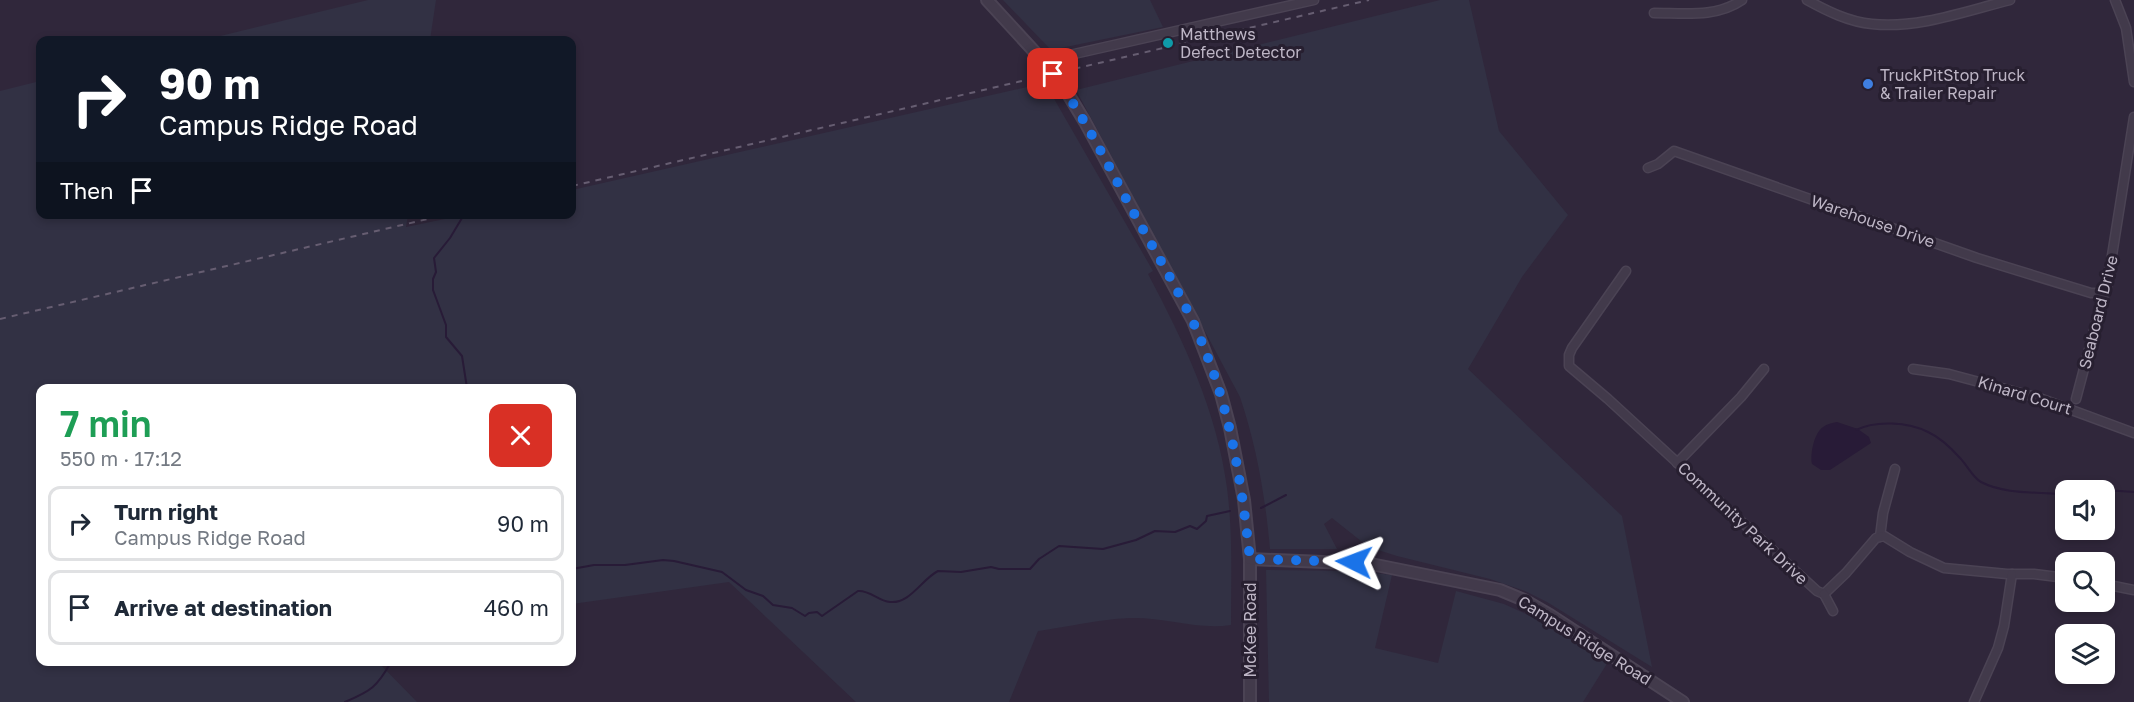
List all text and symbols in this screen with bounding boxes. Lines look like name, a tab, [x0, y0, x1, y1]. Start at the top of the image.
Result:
place label: Matthews Defect Detector	[1180, 24, 1302, 62]
marker: Matthews Defect Detector	[1161, 36, 1175, 50]
pin	[1027, 48, 1078, 99]
icon: arrive	[1036, 57, 1069, 90]
text: 90 m	[159, 58, 260, 108]
icon: right	[60, 60, 138, 138]
place label: TruckPitStop Truck & Trailer Repair	[1880, 65, 2025, 103]
marker: TruckPitStop Truck & Trailer Repair	[1861, 77, 1875, 91]
text: Campus Ridge Road	[159, 109, 418, 141]
icon: arrive	[125, 174, 158, 207]
text: Then	[60, 177, 113, 204]
street label: Warehouse Drive	[1808, 190, 1938, 252]
street label: Seaboard Drive	[2074, 253, 2122, 371]
street label: Kinard Court	[1976, 371, 2074, 419]
text: 7 min	[60, 402, 151, 445]
button: close	[489, 404, 552, 467]
text: 550 m · 17:12	[60, 446, 182, 470]
street label: Community Park Drive	[1674, 458, 1812, 588]
map controls	[2055, 480, 2115, 684]
button: sound	[2055, 480, 2115, 540]
text: Turn right	[114, 498, 218, 525]
icon: right	[63, 507, 96, 540]
text: 90 m	[497, 510, 549, 537]
text: Campus Ridge Road	[114, 525, 306, 549]
position arrow	[1322, 530, 1386, 594]
button: search	[2055, 552, 2115, 612]
street label: McKee Road	[1240, 583, 1260, 677]
icon: arrive	[63, 591, 96, 624]
street label: Campus Ridge Road	[1515, 591, 1655, 689]
text: Arrive at destination	[114, 594, 332, 621]
text: 460 m	[484, 594, 549, 621]
button: layers	[2055, 624, 2115, 684]

